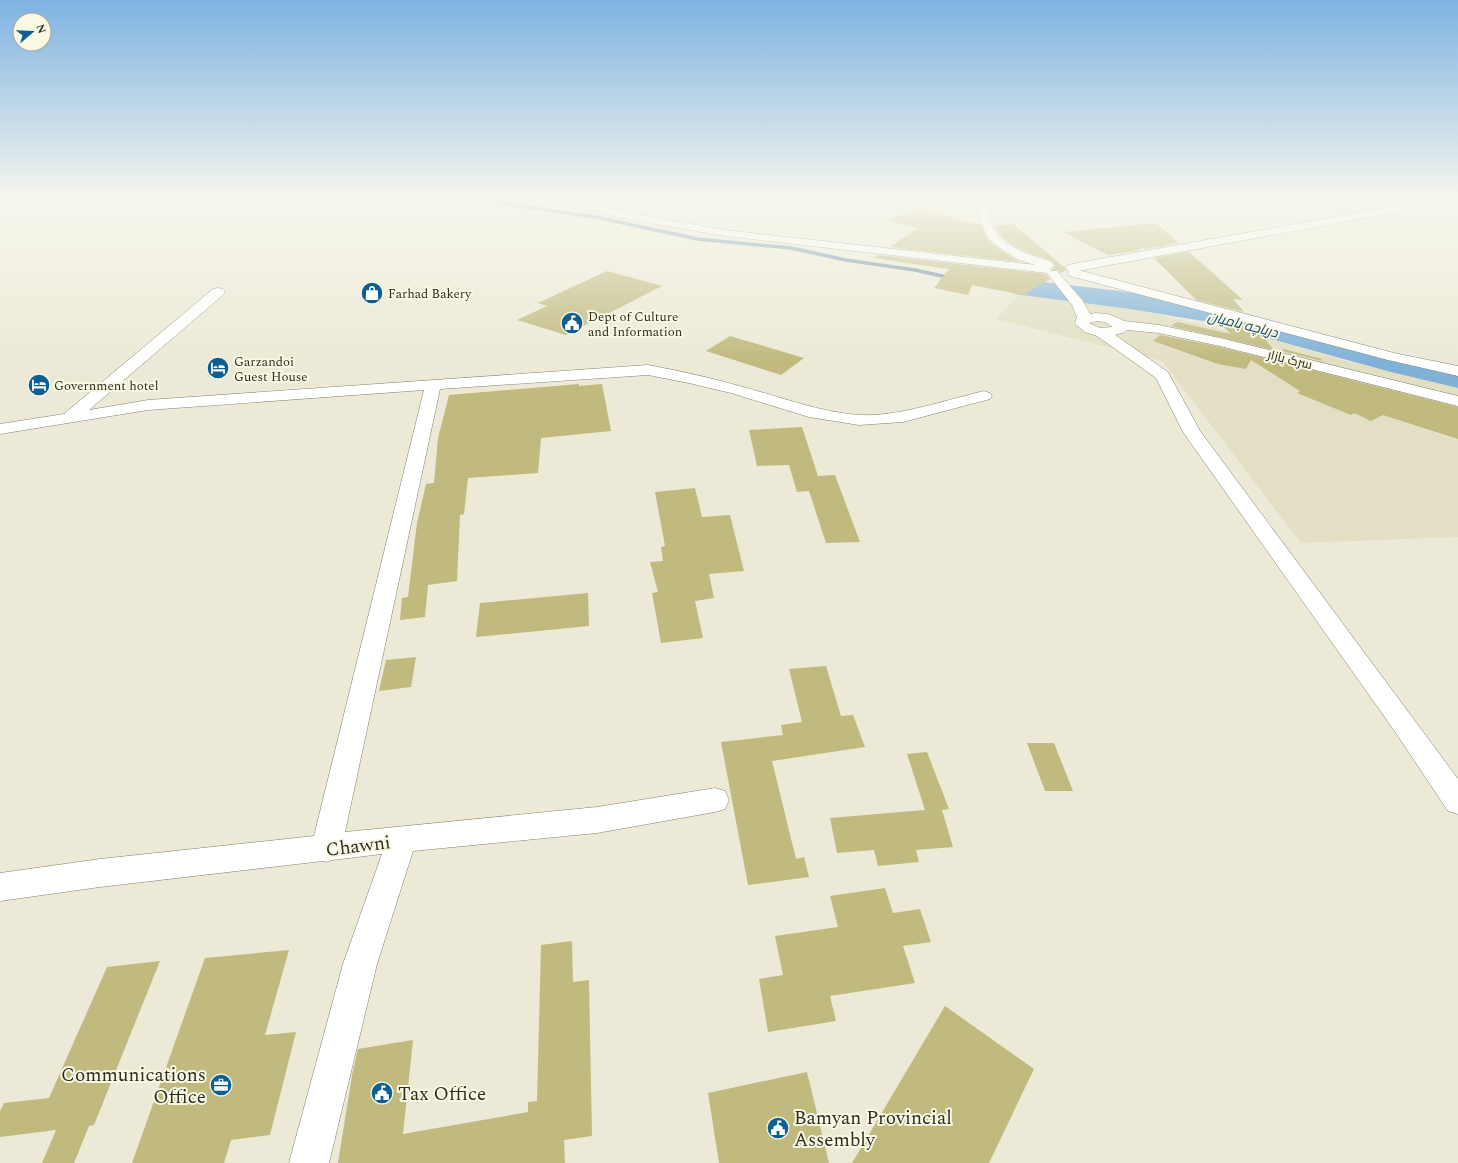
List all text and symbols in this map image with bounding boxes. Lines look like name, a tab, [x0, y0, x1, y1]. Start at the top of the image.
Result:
north arrow	[12, 12, 52, 52]
text: N	[31, 22, 50, 36]
shop icon: Farhad Bakery	[359, 280, 385, 306]
place label: Farhad Bakery	[388, 284, 472, 304]
water label: دریاچه بامیان	[1205, 306, 1282, 344]
place label: Dept of Culture and Information	[588, 307, 683, 342]
public building icon: Dept of Culture and Information	[559, 310, 585, 336]
street label: سرک بازار	[1264, 345, 1314, 375]
place label: Garzandoi Guest House	[234, 352, 308, 387]
hotel icon: Garzandoi Guest House	[205, 355, 231, 381]
hotel icon: Government hotel	[26, 372, 52, 398]
place label: Government hotel	[54, 376, 159, 396]
street label: Chawni	[324, 828, 392, 865]
place label: Communications Office	[61, 1061, 206, 1112]
office icon: Communications Office	[208, 1072, 234, 1098]
public building icon: Tax Office	[369, 1080, 395, 1106]
place label: Tax Office	[398, 1080, 486, 1109]
place label: Bamyan Provincial Assembly	[794, 1104, 952, 1155]
public building icon: Bamyan Provincial Assembly	[765, 1115, 791, 1141]

